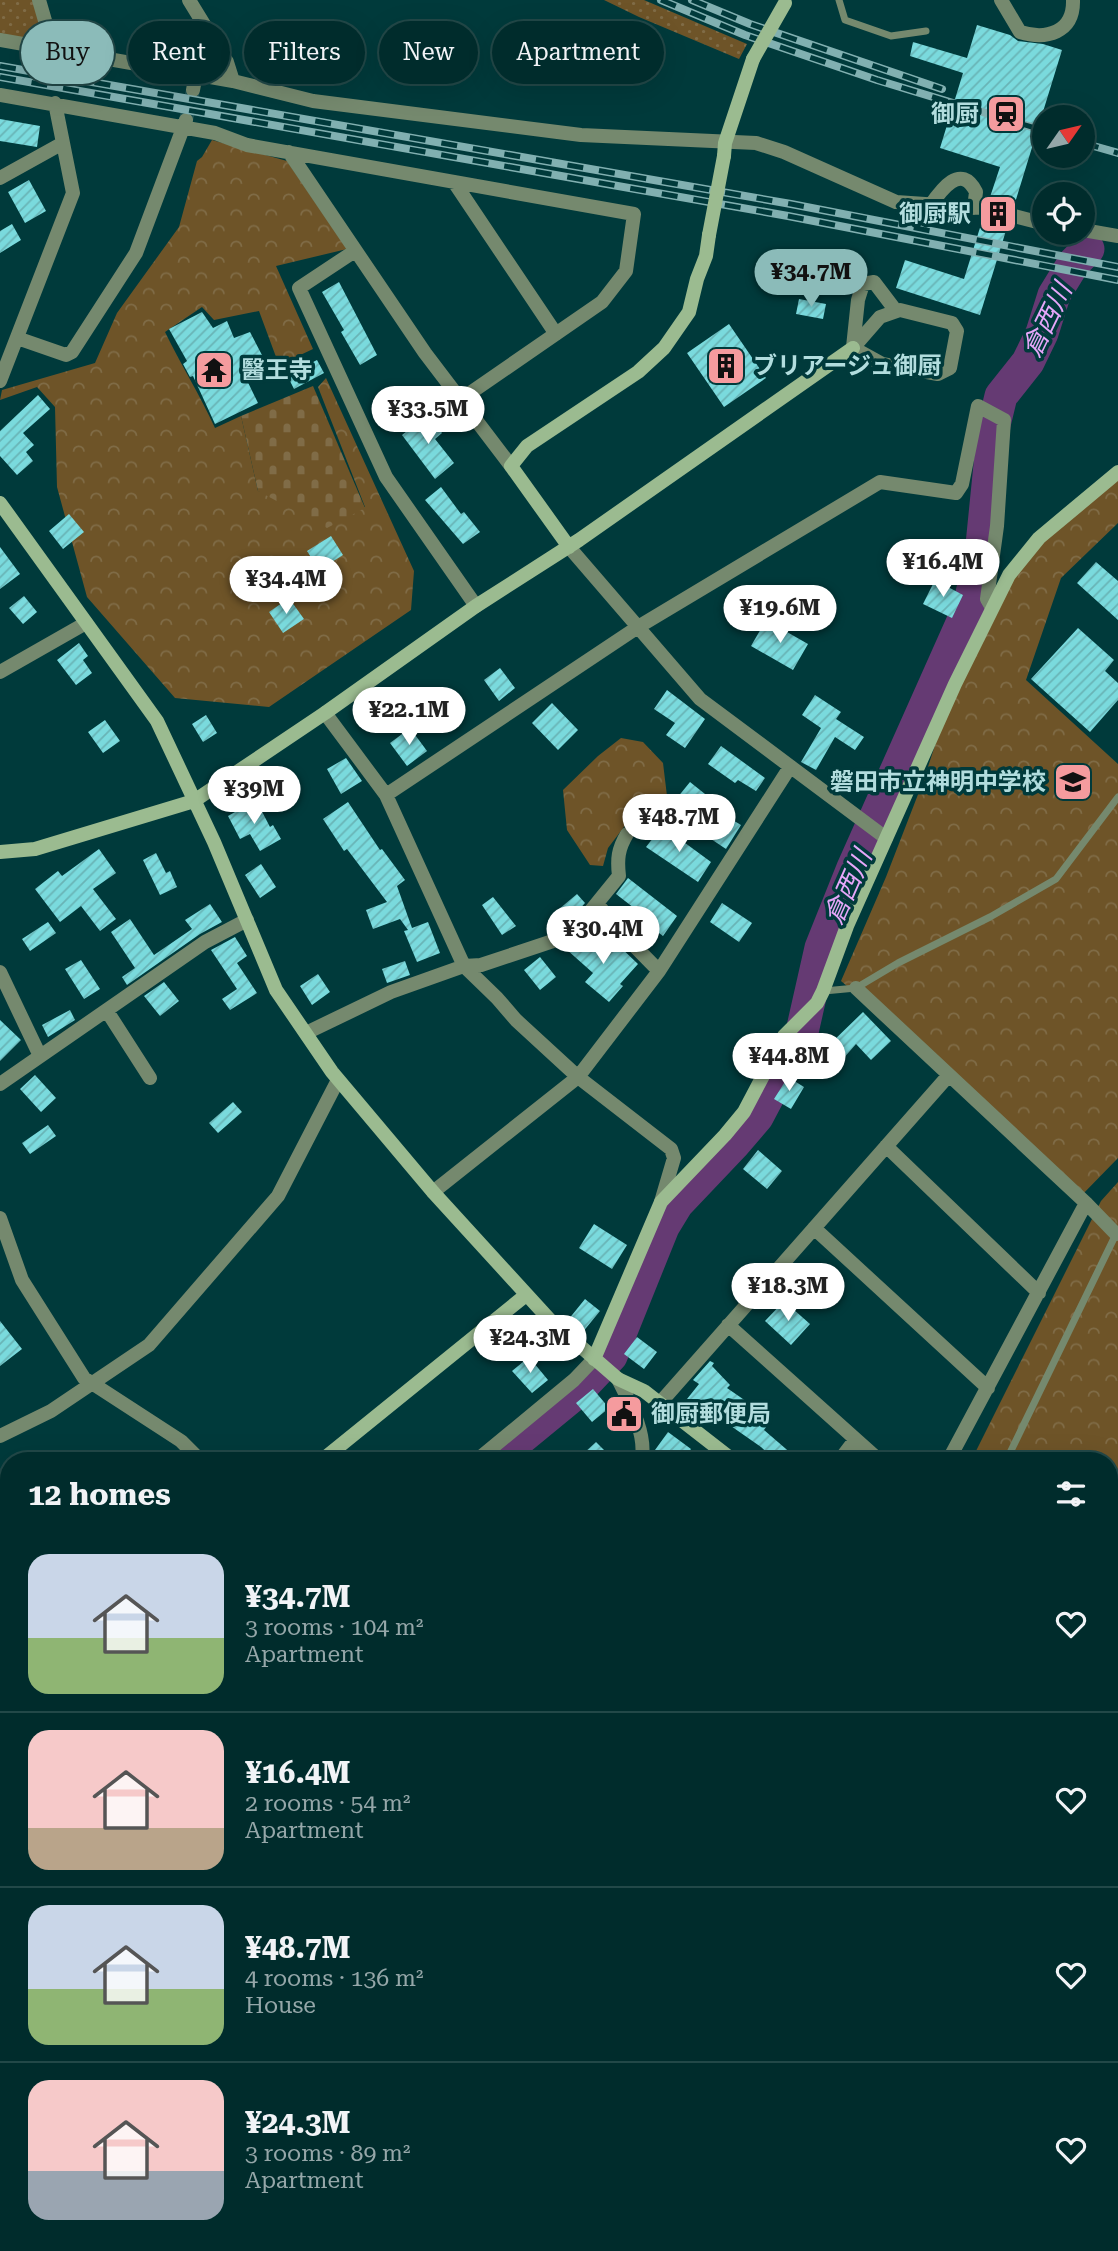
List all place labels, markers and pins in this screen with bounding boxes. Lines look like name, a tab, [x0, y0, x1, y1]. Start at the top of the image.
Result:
station icon: 御厨	[985, 93, 1027, 135]
place label: 御厨	[931, 100, 979, 128]
building icon: 御厨駅	[977, 193, 1019, 235]
place label: 御厨駅	[899, 200, 971, 228]
pin: ¥34.7M	[754, 250, 868, 309]
building icon: ブリアージュ御厨	[705, 345, 747, 387]
temple icon: 醫王寺	[193, 349, 235, 391]
place label: ブリアージュ御厨	[753, 352, 941, 380]
place label: 醫王寺	[241, 356, 313, 384]
pin: ¥33.5M	[371, 386, 485, 446]
pin: ¥16.4M	[886, 540, 1000, 599]
pin: ¥34.4M	[229, 556, 343, 616]
pin: ¥19.6M	[723, 586, 837, 645]
pin: ¥22.1M	[352, 688, 466, 747]
school or university icon: 磐田市立神明中学校	[1052, 761, 1094, 803]
pin: ¥39M	[213, 766, 295, 826]
place label: 磐田市立神明中学校	[830, 768, 1046, 796]
pin: ¥48.7M	[622, 794, 736, 854]
pin: ¥30.4M	[546, 906, 660, 966]
pin: ¥44.8M	[732, 1034, 846, 1093]
pin: ¥18.3M	[731, 1264, 845, 1323]
pin: ¥24.3M	[473, 1316, 587, 1375]
public building icon: 御厨郵便局	[603, 1393, 645, 1435]
place label: 御厨郵便局	[651, 1400, 771, 1428]

